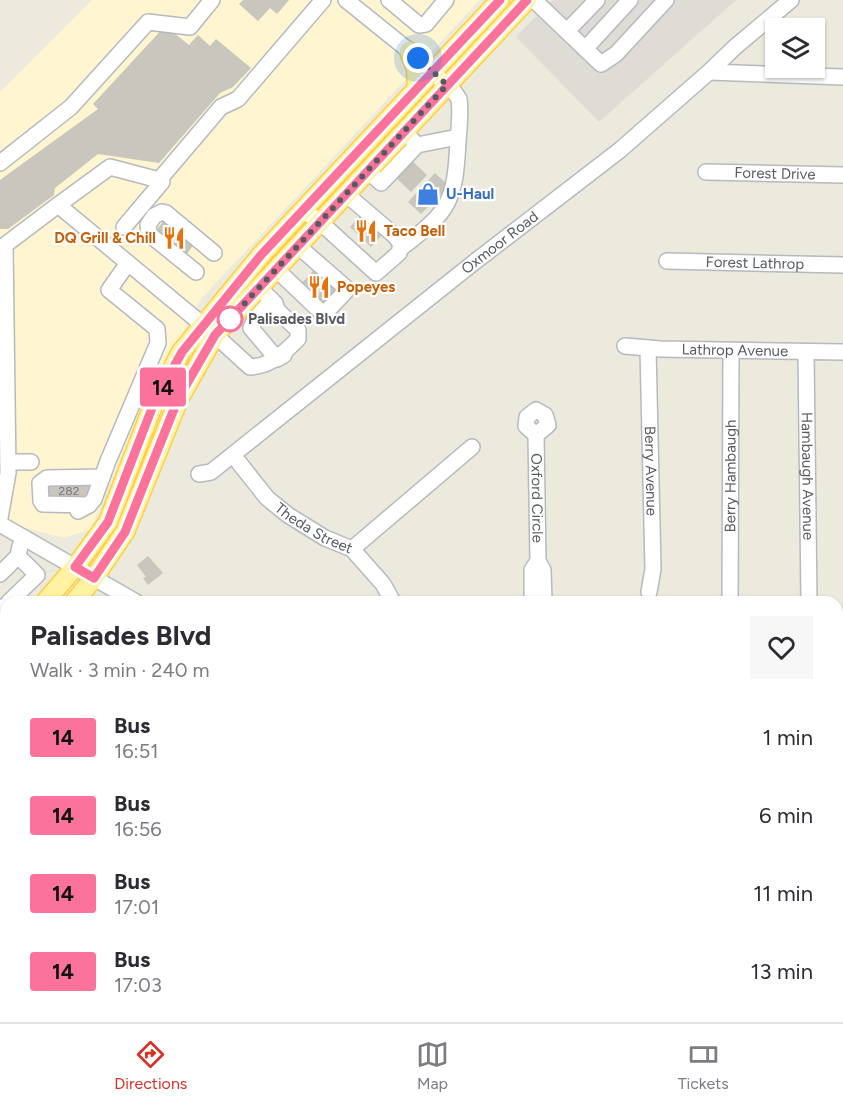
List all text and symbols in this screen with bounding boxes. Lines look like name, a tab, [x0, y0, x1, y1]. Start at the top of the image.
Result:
map controls	[765, 18, 825, 78]
button: layers	[765, 18, 825, 78]
your location	[403, 43, 433, 73]
street label: Forest Drive	[734, 164, 816, 183]
shop icon: U-Haul	[415, 181, 441, 207]
place label: U-Haul	[446, 185, 494, 203]
street label: Oxmoor Road	[458, 207, 542, 278]
restaurant icon: Taco Bell	[353, 218, 379, 244]
place label: Taco Bell	[384, 222, 445, 240]
restaurant icon: DQ Grill & Chill	[161, 225, 187, 251]
place label: DQ Grill & Chill	[54, 229, 156, 247]
street label: Forest Lathrop	[705, 253, 805, 273]
restaurant icon: Popeyes	[306, 274, 332, 300]
place label: Popeyes	[337, 278, 395, 296]
marker: Palisades Blvd	[217, 306, 243, 332]
place label: Palisades Blvd	[248, 310, 345, 328]
street label: Lathrop Avenue	[681, 340, 788, 360]
line badge: 14	[136, 368, 190, 406]
text: 14	[152, 375, 174, 400]
street label: Hambaugh Avenue	[798, 412, 817, 540]
street label: Berry Hambaugh	[721, 420, 740, 532]
street label: Berry Avenue	[641, 426, 661, 516]
street label: Oxford Circle	[527, 453, 547, 543]
house number: 282	[59, 484, 79, 498]
street label: Theda Street	[271, 499, 356, 557]
button: heart	[750, 616, 813, 679]
text: Palisades Blvd	[30, 618, 211, 652]
text: Walk · 3 min · 240 m	[30, 658, 210, 682]
text: Bus	[114, 712, 150, 739]
text: 1 min	[762, 724, 813, 751]
text: 14	[52, 725, 74, 750]
text: 16:51	[114, 739, 158, 763]
text: Bus	[114, 790, 150, 817]
text: 6 min	[759, 802, 813, 829]
text: 14	[52, 803, 74, 828]
text: 16:56	[114, 817, 161, 841]
text: Bus	[114, 868, 150, 895]
text: 11 min	[753, 880, 813, 907]
text: 14	[52, 881, 74, 906]
text: 17:01	[114, 895, 159, 919]
text: Bus	[114, 946, 150, 973]
text: 13 min	[750, 958, 813, 985]
text: 14	[52, 959, 74, 984]
text: 17:03	[114, 973, 162, 997]
tab: Directions	[114, 1038, 187, 1093]
tab: Map	[416, 1038, 449, 1093]
tab: Tickets	[678, 1038, 729, 1093]

